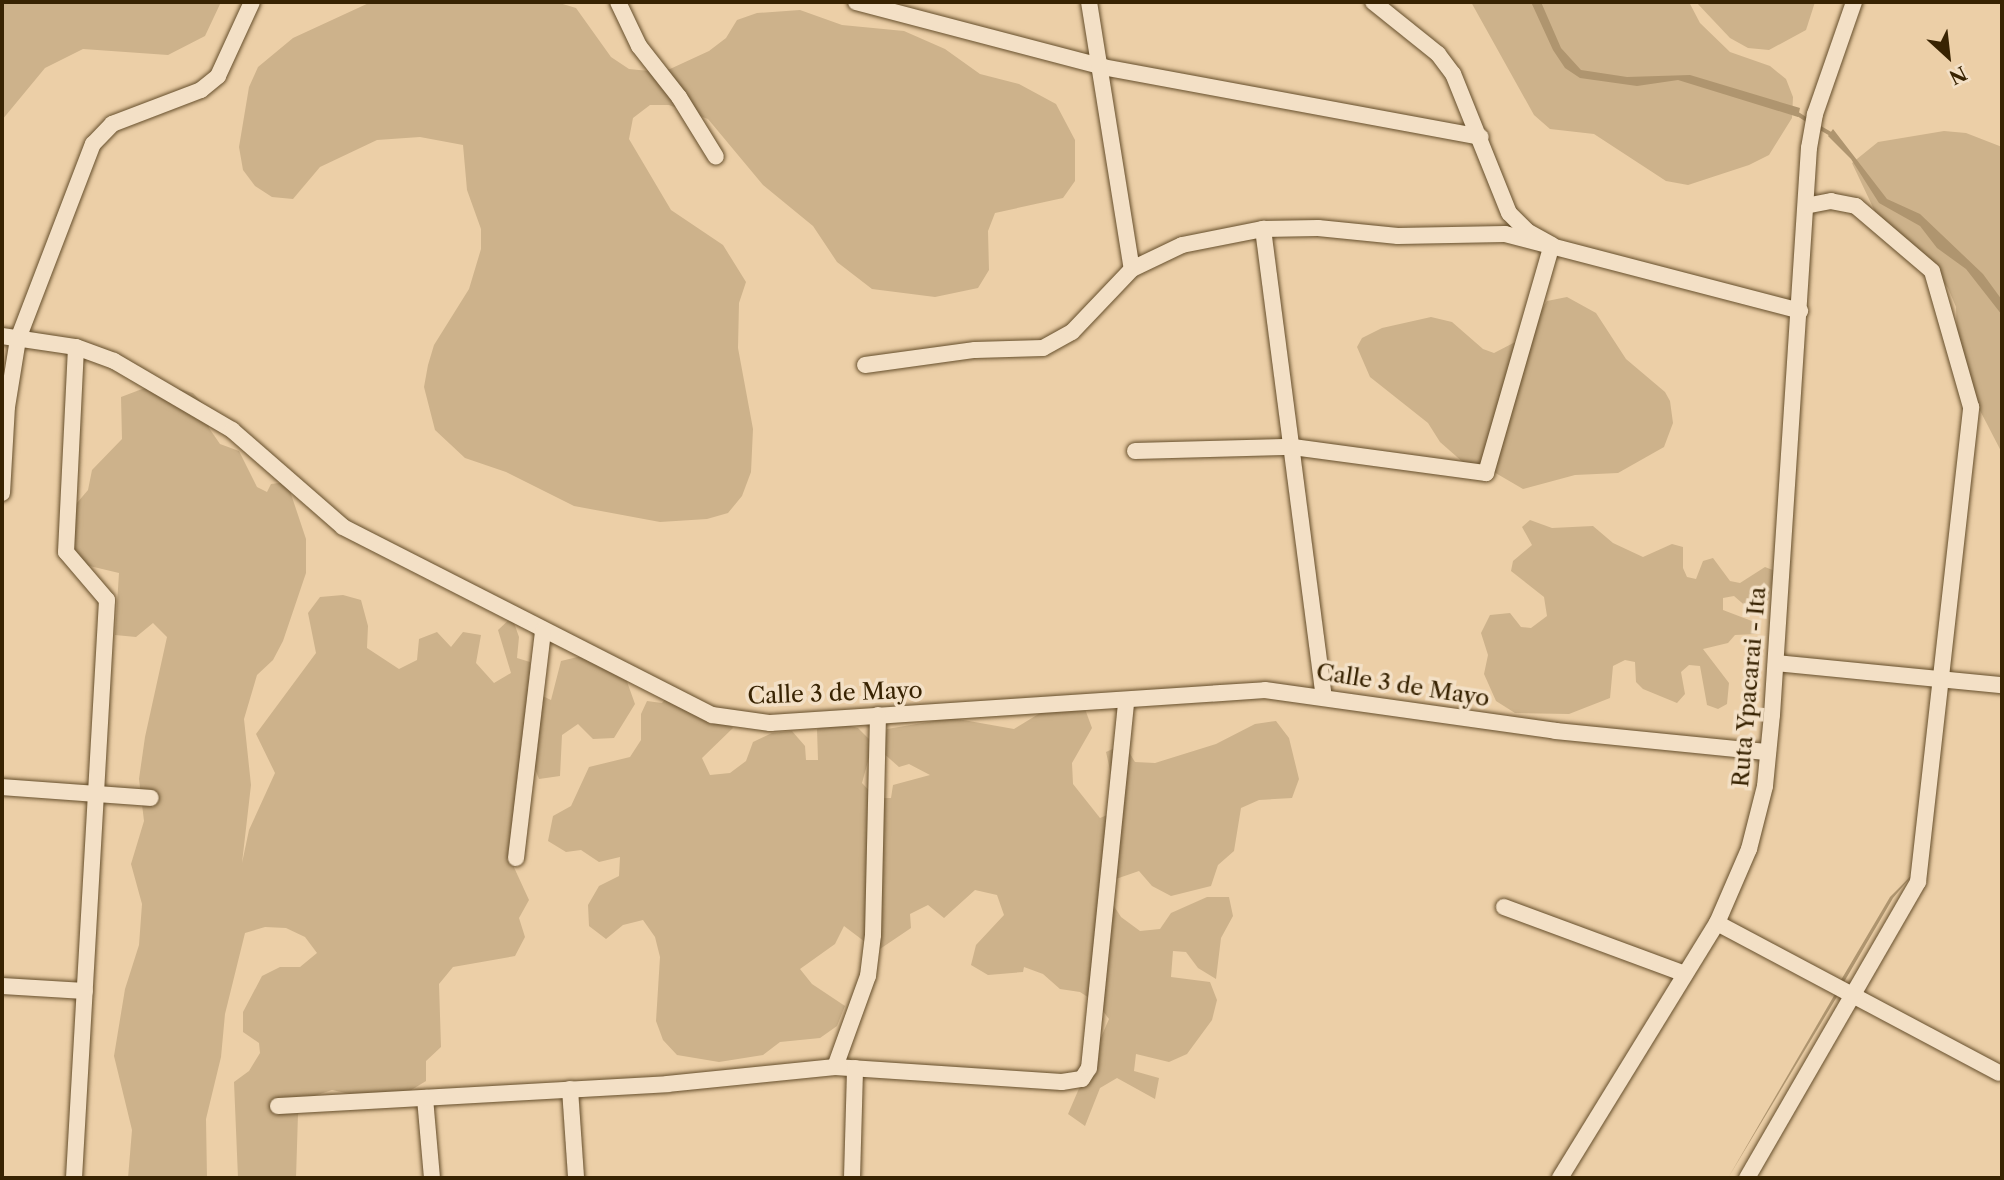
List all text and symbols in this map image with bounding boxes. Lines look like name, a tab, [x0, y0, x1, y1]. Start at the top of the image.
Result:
north arrow	[1913, 21, 1983, 91]
text: N	[1945, 61, 1970, 89]
street label: Ruta Ypacarai - Ita	[1726, 585, 1772, 789]
street label: Calle 3 de Mayo	[1314, 658, 1492, 712]
street label: Calle 3 de Mayo	[747, 676, 923, 710]

